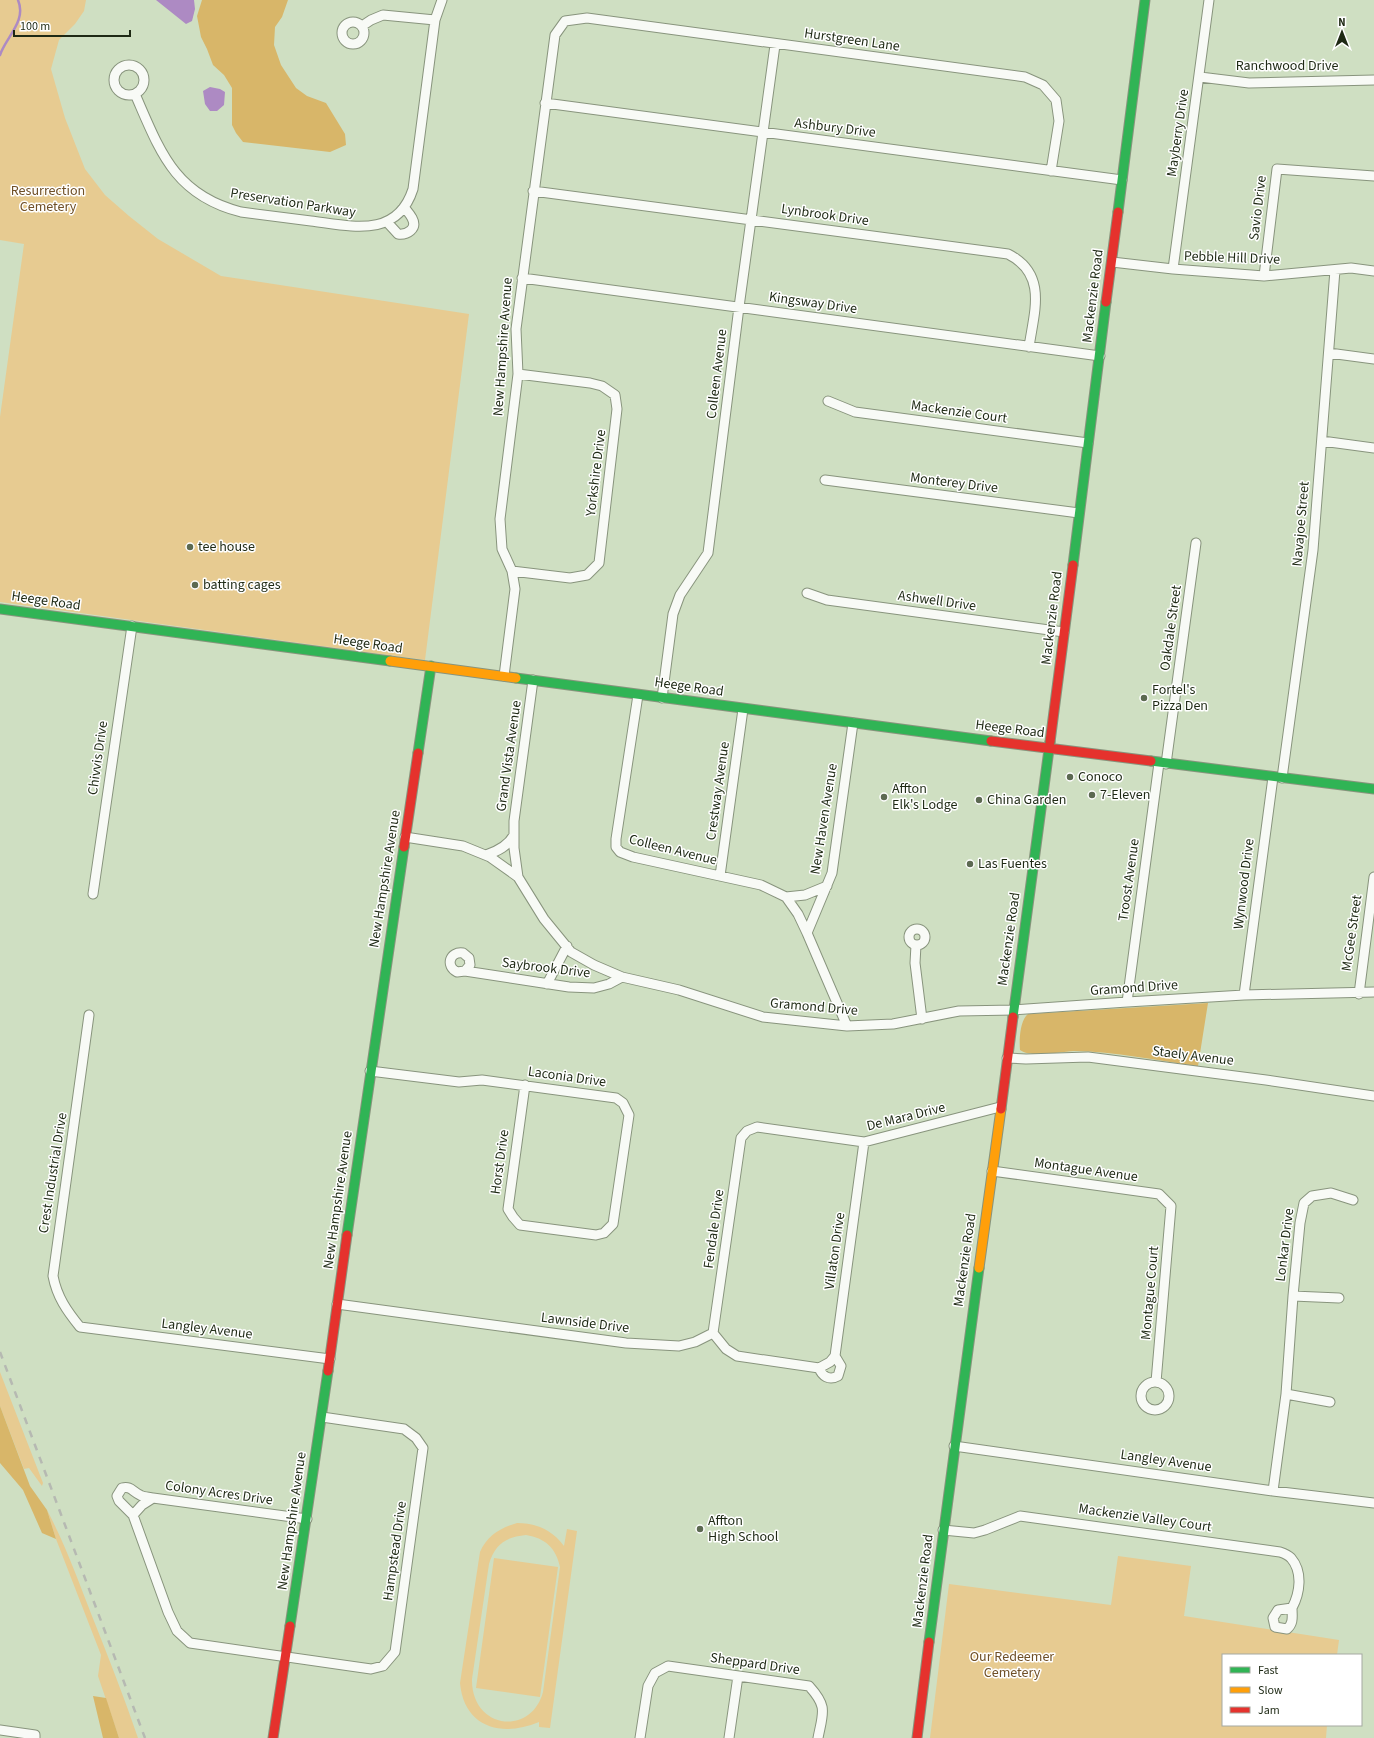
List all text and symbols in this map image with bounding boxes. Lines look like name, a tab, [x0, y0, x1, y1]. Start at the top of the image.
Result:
scale bar	[14, 12, 130, 38]
north arrow	[1322, 12, 1362, 52]
text: N	[1338, 15, 1346, 30]
text: 100 m	[20, 18, 50, 35]
street label: Hurstgreen Lane	[803, 23, 901, 57]
street label: Ranchwood Drive	[1236, 56, 1338, 76]
street label: Mayberry Drive	[1162, 88, 1194, 178]
street label: Ashbury Drive	[793, 113, 877, 143]
street label: Savio Drive	[1244, 174, 1272, 242]
park label: Resurrection Cemetery	[11, 181, 85, 217]
street label: Preservation Parkway	[229, 183, 358, 223]
street label: Lynbrook Drive	[780, 199, 870, 231]
street label: Pebble Hill Drive	[1184, 246, 1280, 270]
street label: Mackenzie Road	[1077, 248, 1109, 344]
street label: New Hampshire Avenue	[488, 277, 518, 417]
street label: Kingsway Drive	[768, 287, 858, 319]
street label: Colleen Avenue	[702, 328, 732, 420]
street label: Mackenzie Court	[910, 395, 1009, 429]
street label: Yorkshire Drive	[581, 428, 611, 518]
street label: Monterey Drive	[909, 468, 999, 498]
street label: Navajoe Street	[1287, 480, 1315, 567]
place label: tee house	[198, 537, 255, 557]
marker: tee house	[185, 542, 195, 552]
street label: Mackenzie Road	[1036, 570, 1068, 666]
place label: batting cages	[203, 575, 281, 595]
marker: batting cages	[190, 580, 200, 590]
street label: Oakdale Street	[1155, 584, 1187, 672]
street label: Heege Road	[10, 586, 82, 616]
street label: Ashwell Drive	[897, 586, 977, 616]
street label: Heege Road	[332, 629, 404, 659]
street label: Heege Road	[653, 672, 725, 702]
place label: Fortel's Pizza Den	[1152, 680, 1208, 716]
marker: Fortel's Pizza Den	[1139, 693, 1149, 703]
street label: Grand Vista Avenue	[491, 699, 527, 813]
street label: Heege Road	[974, 715, 1046, 743]
street label: Chivvis Drive	[83, 720, 113, 796]
street label: Crestway Avenue	[701, 740, 735, 842]
street label: New Haven Avenue	[805, 762, 843, 876]
place label: Conoco	[1078, 767, 1123, 787]
marker: Conoco	[1065, 772, 1075, 782]
place label: Affton Elk's Lodge	[892, 779, 958, 815]
place label: 7-Eleven	[1100, 785, 1150, 805]
place label: China Garden	[987, 790, 1066, 810]
marker: 7-Eleven	[1087, 790, 1097, 800]
marker: Affton Elk's Lodge	[879, 792, 889, 802]
marker: China Garden	[974, 795, 984, 805]
street label: New Hampshire Avenue	[364, 809, 406, 949]
street label: Colleen Avenue	[627, 829, 719, 871]
street label: Troost Avenue	[1113, 837, 1145, 922]
street label: Wynwood Drive	[1229, 837, 1259, 931]
place label: Las Fuentes	[978, 854, 1047, 874]
marker: Las Fuentes	[965, 859, 975, 869]
street label: Mackenzie Road	[993, 891, 1025, 987]
street label: McGee Street	[1337, 893, 1367, 973]
street label: Saybrook Drive	[501, 953, 591, 983]
street label: Gramond Drive	[1089, 975, 1179, 1001]
street label: Gramond Drive	[769, 993, 859, 1021]
street label: Staely Avenue	[1151, 1041, 1235, 1071]
street label: Laconia Drive	[527, 1062, 607, 1092]
street label: De Mara Drive	[865, 1098, 947, 1136]
street label: Crest Industrial Drive	[34, 1111, 72, 1235]
street label: Horst Drive	[486, 1128, 514, 1196]
street label: New Hampshire Avenue	[318, 1130, 358, 1270]
street label: Montague Avenue	[1033, 1153, 1139, 1187]
street label: Fendale Drive	[699, 1188, 729, 1270]
street label: Lonkar Drive	[1271, 1207, 1299, 1283]
street label: Villaton Drive	[820, 1211, 850, 1291]
street label: Mackenzie Road	[949, 1212, 981, 1308]
street label: Montague Court	[1136, 1245, 1164, 1341]
street label: Lawnside Drive	[540, 1308, 630, 1338]
street label: Langley Avenue	[160, 1313, 254, 1345]
street label: Langley Avenue	[1119, 1445, 1213, 1477]
street label: New Hampshire Avenue	[272, 1451, 312, 1591]
street label: Colony Acres Drive	[164, 1476, 274, 1510]
street label: Mackenzie Valley Court	[1077, 1499, 1213, 1537]
street label: Hampstead Drive	[378, 1500, 412, 1602]
place label: Affton High School	[708, 1511, 779, 1547]
marker: Affton High School	[695, 1524, 705, 1534]
street label: Mackenzie Road	[907, 1533, 939, 1629]
park label: Our Redeemer Cemetery	[970, 1647, 1054, 1683]
street label: Sheppard Drive	[709, 1648, 801, 1680]
legend	[1222, 1654, 1362, 1726]
text: Fast	[1258, 1662, 1278, 1679]
text: Slow	[1258, 1682, 1283, 1699]
text: Jam	[1258, 1702, 1280, 1719]

